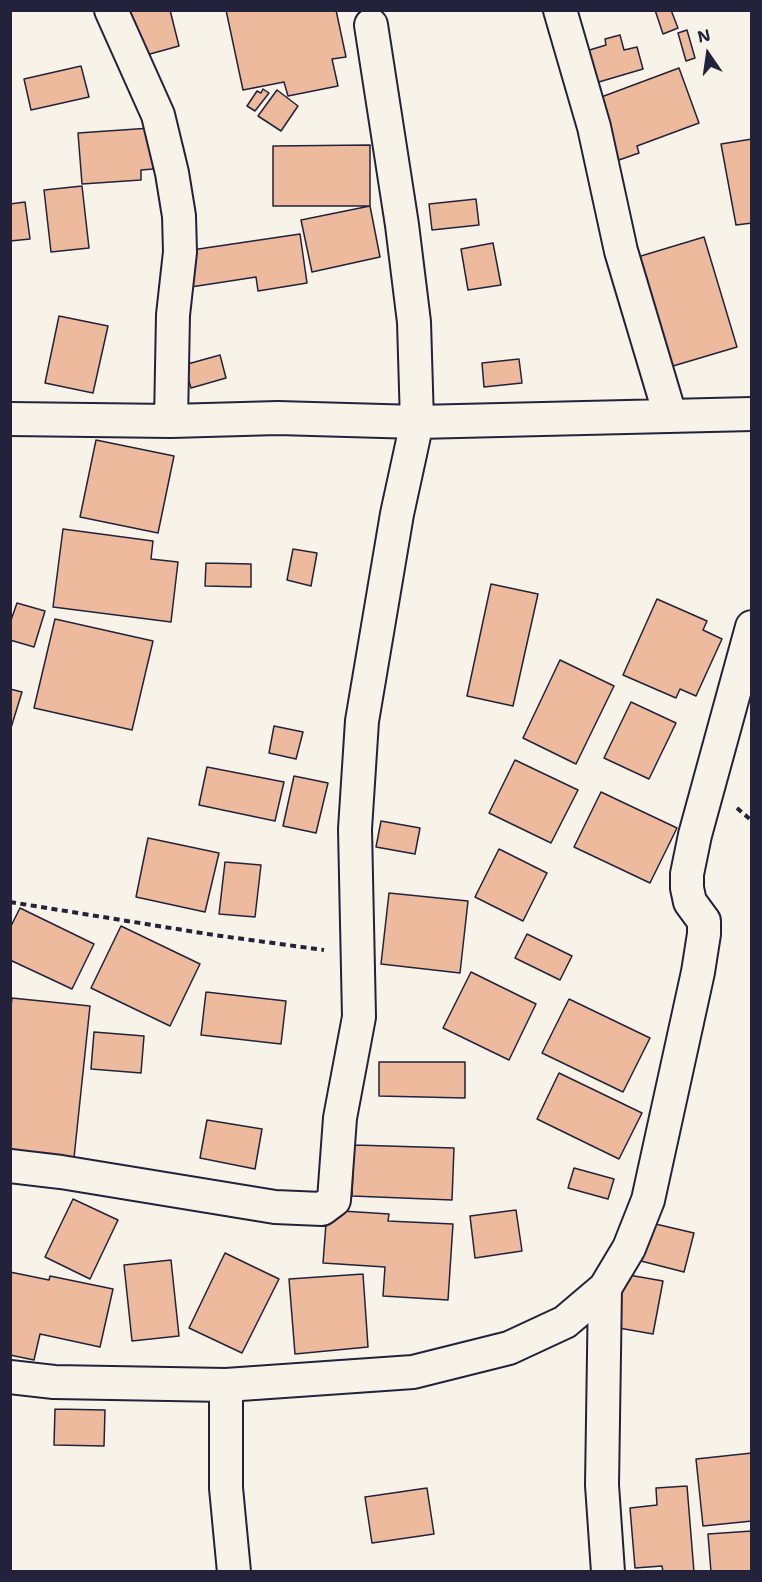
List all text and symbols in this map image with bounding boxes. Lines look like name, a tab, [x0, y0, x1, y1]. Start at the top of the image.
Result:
north arrow	[678, 24, 738, 84]
text: N	[695, 24, 712, 48]

